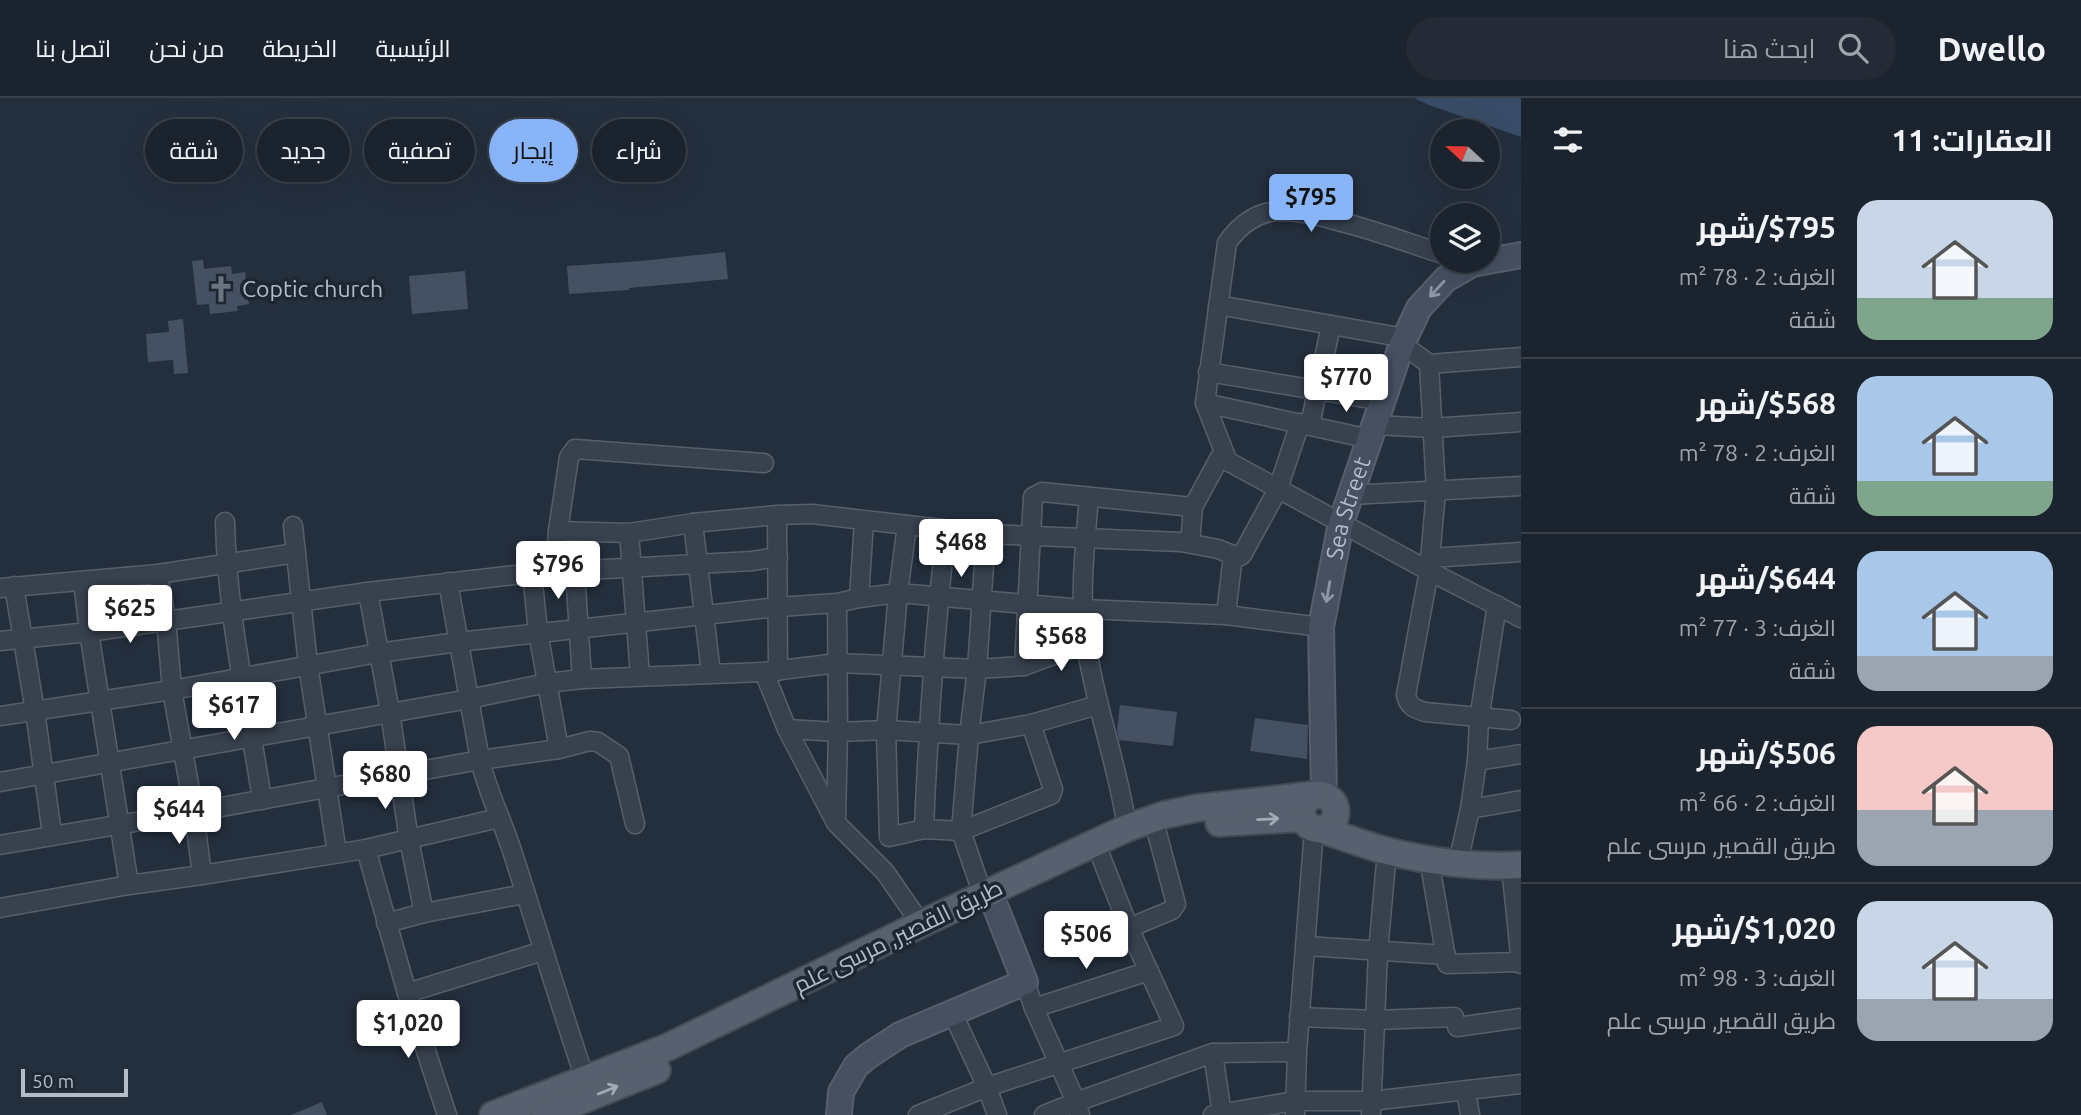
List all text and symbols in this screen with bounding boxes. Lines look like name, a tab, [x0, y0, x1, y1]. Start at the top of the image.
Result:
search box	[1406, 17, 1896, 80]
icon: search	[1834, 29, 1872, 67]
text: Dwello	[1938, 30, 2046, 67]
text: ابحث هنا	[1723, 34, 1816, 63]
text: اتصل بنا	[35, 35, 111, 62]
text: من نحن	[149, 35, 225, 62]
text: الخريطة	[263, 35, 337, 62]
text: الرئيسية	[375, 35, 451, 62]
chip: شقة	[145, 119, 243, 182]
chip: جديد	[257, 119, 350, 182]
chip: تصفية	[364, 119, 475, 182]
chip: إيجار	[489, 119, 578, 182]
chip: شراء	[592, 119, 686, 182]
north arrow	[1430, 119, 1500, 189]
map controls	[1430, 119, 1500, 273]
icon: filters	[1549, 121, 1587, 159]
text: العقارات: 11	[1891, 123, 2053, 157]
pin: $795	[1270, 174, 1352, 234]
text: $795	[1285, 184, 1337, 209]
button: layers	[1430, 203, 1500, 273]
text: $795/شهر	[1697, 210, 1836, 244]
icon: home	[1913, 228, 1997, 312]
text: الغرف: 2 · 78 m²	[1679, 264, 1836, 289]
church icon: Coptic church	[206, 274, 236, 304]
place label: Coptic church	[242, 276, 383, 301]
one-way arrow	[1429, 280, 1446, 297]
text: شقة	[1789, 307, 1836, 332]
pin: $770	[1305, 354, 1387, 414]
text: $770	[1320, 364, 1372, 389]
text: $568/شهر	[1697, 386, 1836, 420]
icon: home	[1913, 404, 1997, 488]
text: الغرف: 2 · 78 m²	[1679, 440, 1836, 465]
street label: Sea Street	[1321, 453, 1375, 562]
text: شقة	[1789, 483, 1836, 508]
pin: $468	[920, 519, 1002, 579]
text: $468	[935, 529, 987, 554]
pin: $796	[517, 542, 599, 601]
text: $796	[532, 551, 584, 576]
text: $644/شهر	[1697, 561, 1836, 595]
icon: home	[1913, 579, 1997, 663]
one-way arrow	[1320, 580, 1334, 603]
pin: $625	[89, 586, 171, 645]
text: $625	[104, 595, 156, 620]
pin: $568	[1020, 614, 1102, 673]
text: الغرف: 3 · 77 m²	[1679, 615, 1836, 640]
text: $568	[1035, 623, 1087, 648]
text: شقة	[1789, 658, 1836, 683]
pin: $617	[193, 682, 275, 742]
text: $617	[208, 692, 260, 717]
text: $506/شهر	[1697, 736, 1836, 770]
pin: $680	[344, 752, 426, 811]
icon: home	[1913, 754, 1997, 838]
text: $680	[359, 761, 411, 786]
pin: $644	[138, 786, 220, 846]
text: الغرف: 2 · 66 m²	[1679, 790, 1836, 815]
text: $644	[153, 796, 205, 821]
one-way arrow	[1256, 813, 1279, 826]
text: طريق القصير, مرسى علم	[1607, 833, 1836, 858]
street label: طريق القصير, مرسى علم	[789, 874, 1008, 1001]
text: $1,020/شهر	[1673, 911, 1836, 945]
pin: $506	[1045, 912, 1127, 971]
text: $506	[1060, 921, 1112, 946]
icon: home	[1913, 929, 1997, 1013]
text: الغرف: 3 · 98 m²	[1679, 965, 1836, 990]
pin: $1,020	[351, 1000, 465, 1060]
text: طريق القصير, مرسى علم	[1607, 1008, 1836, 1033]
text: $1,020	[373, 1010, 443, 1035]
scale bar	[21, 1066, 128, 1098]
text: 50 m	[32, 1070, 74, 1092]
one-way arrow	[597, 1082, 619, 1095]

